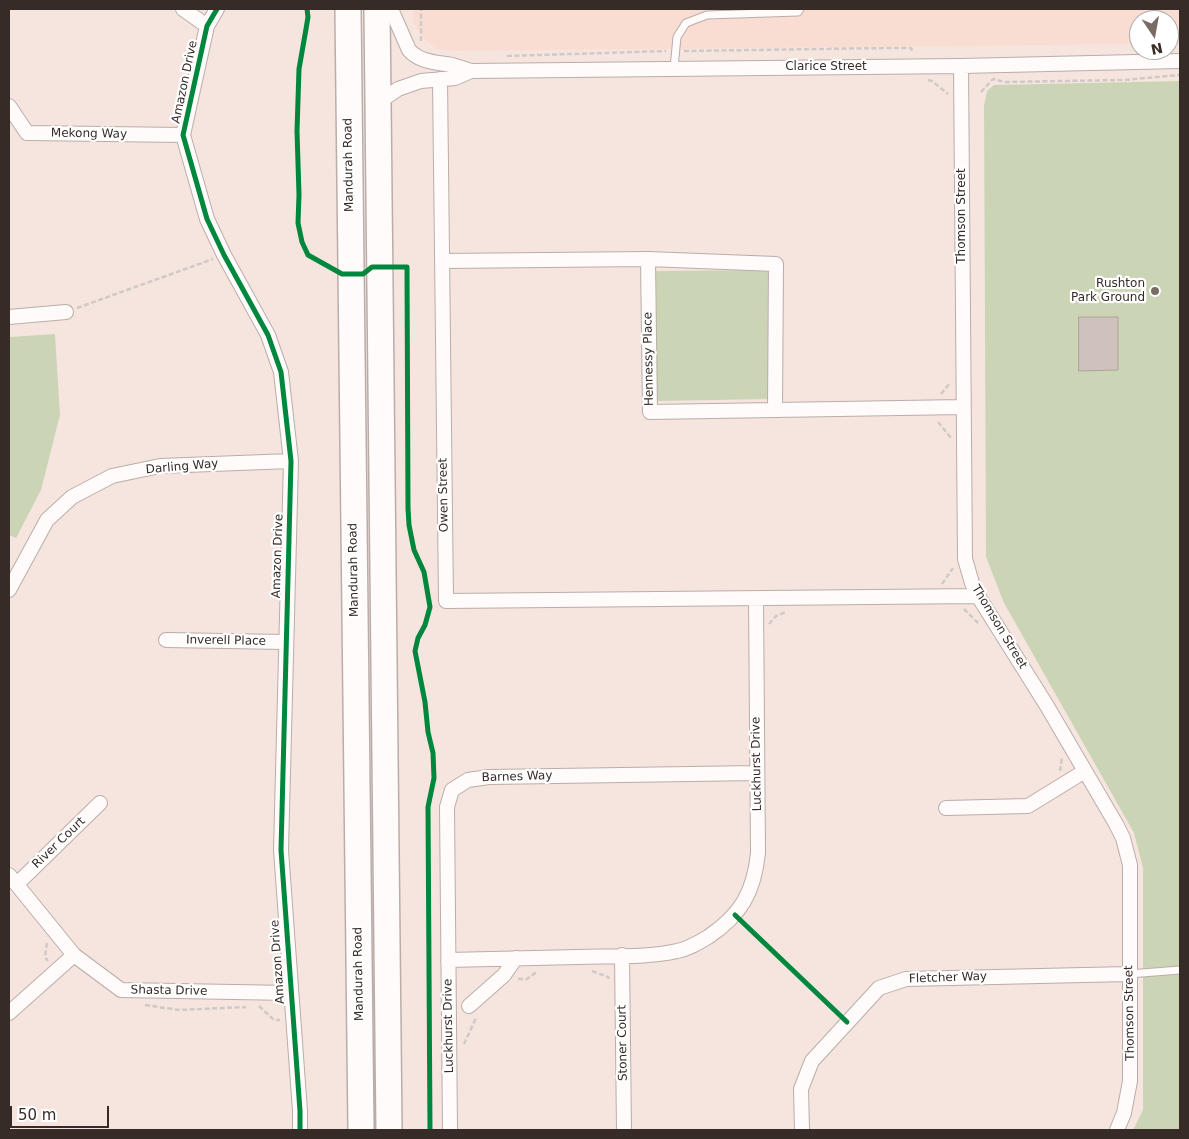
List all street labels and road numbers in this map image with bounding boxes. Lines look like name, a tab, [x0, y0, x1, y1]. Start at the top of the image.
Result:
street label: Amazon Drive	[169, 39, 201, 125]
street label: Clarice Street	[785, 60, 867, 74]
street label: Mandurah Road	[341, 118, 357, 212]
street label: Mekong Way	[51, 126, 127, 142]
street label: Thomson Street	[955, 168, 969, 264]
street label: Hennessy Place	[641, 312, 657, 406]
street label: Darling Way	[145, 457, 219, 477]
street label: Owen Street	[436, 458, 452, 532]
street label: Amazon Drive	[269, 514, 287, 598]
street label: Mandurah Road	[346, 523, 362, 617]
street label: Thomson Street	[968, 582, 1030, 672]
street label: Inverell Place	[186, 633, 266, 649]
street label: Luckhurst Drive	[749, 717, 765, 811]
street label: Barnes Way	[481, 769, 553, 785]
street label: River Court	[30, 814, 88, 872]
street label: Amazon Drive	[268, 919, 288, 1005]
street label: Mandurah Road	[351, 927, 367, 1021]
street label: Thomson Street	[1122, 965, 1138, 1061]
street label: Fletcher Way	[909, 969, 987, 987]
street label: Luckhurst Drive	[441, 979, 457, 1073]
street label: Shasta Drive	[131, 983, 207, 999]
street label: Stoner Court	[615, 1005, 631, 1081]

